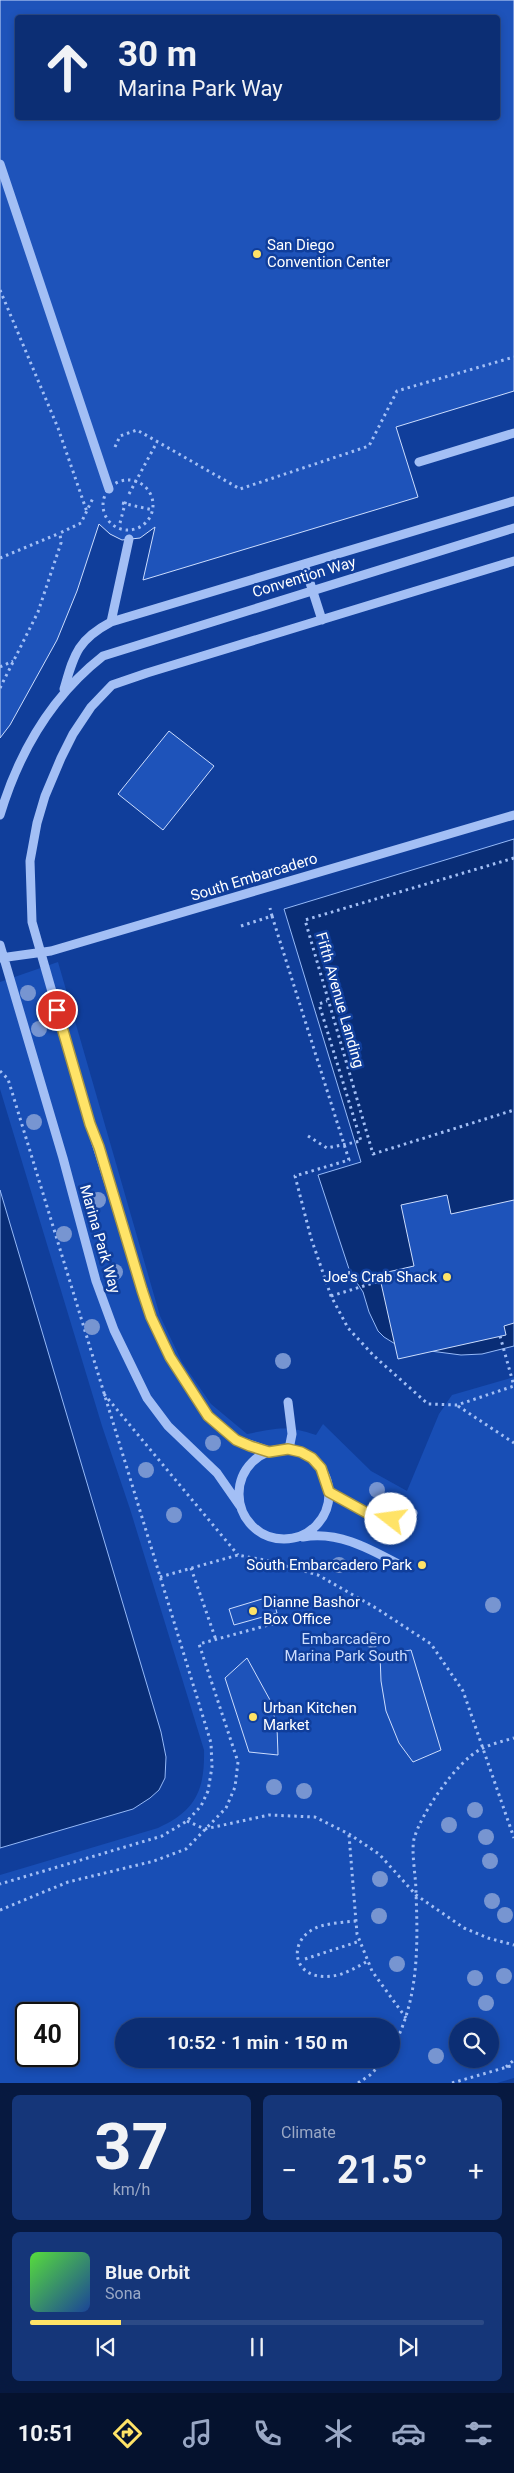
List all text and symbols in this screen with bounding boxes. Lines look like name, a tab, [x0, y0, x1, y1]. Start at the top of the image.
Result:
text: 30 m	[118, 34, 197, 75]
icon: ahead	[35, 35, 100, 100]
text: Marina Park Way	[118, 76, 283, 101]
place label: San Diego Convention Center	[267, 236, 390, 271]
marker: San Diego Convention Center	[251, 248, 263, 260]
street label: Convention Way	[250, 553, 358, 601]
street label: South Embarcadero	[188, 849, 320, 905]
street label: Fifth Avenue Landing	[312, 930, 368, 1070]
pin	[36, 989, 78, 1031]
icon: arrive	[43, 996, 71, 1024]
street label: Marina Park Way	[76, 1183, 124, 1295]
place label: Joe's Crab Shack	[323, 1268, 437, 1286]
marker: Joe's Crab Shack	[441, 1271, 453, 1283]
position arrow	[364, 1492, 416, 1544]
place label: South Embarcadero Park	[246, 1556, 412, 1574]
marker: South Embarcadero Park	[416, 1559, 428, 1571]
place label: Dianne Bashor Box Office	[263, 1593, 360, 1628]
marker: Dianne Bashor Box Office	[247, 1605, 259, 1617]
park label: Embarcadero Marina Park South	[285, 1630, 408, 1665]
place label: Urban Kitchen Market	[263, 1699, 357, 1734]
marker: Urban Kitchen Market	[247, 1711, 259, 1723]
speed limit sign: 40	[15, 2002, 80, 2067]
map controls	[449, 2018, 499, 2068]
button: search	[449, 2018, 499, 2068]
text: 10:52 · 1 min · 150 m	[167, 2031, 348, 2054]
text: 37	[94, 2109, 169, 2185]
text: Climate	[281, 2123, 336, 2142]
text: 21.5°	[337, 2148, 428, 2192]
text: −	[281, 2154, 297, 2187]
text: +	[468, 2154, 484, 2187]
text: km/h	[113, 2180, 150, 2199]
text: Blue Orbit	[105, 2261, 190, 2284]
text: Sona	[105, 2284, 141, 2303]
icon: previous	[92, 2333, 120, 2361]
icon: pause	[243, 2333, 271, 2361]
icon: next	[394, 2333, 422, 2361]
icon: directions	[110, 2416, 145, 2451]
icon: music	[180, 2416, 215, 2451]
icon: phone	[250, 2416, 285, 2451]
icon: climate	[321, 2416, 356, 2451]
icon: car	[391, 2416, 426, 2451]
icon: filters	[461, 2416, 496, 2451]
text: 10:51	[18, 2421, 74, 2446]

